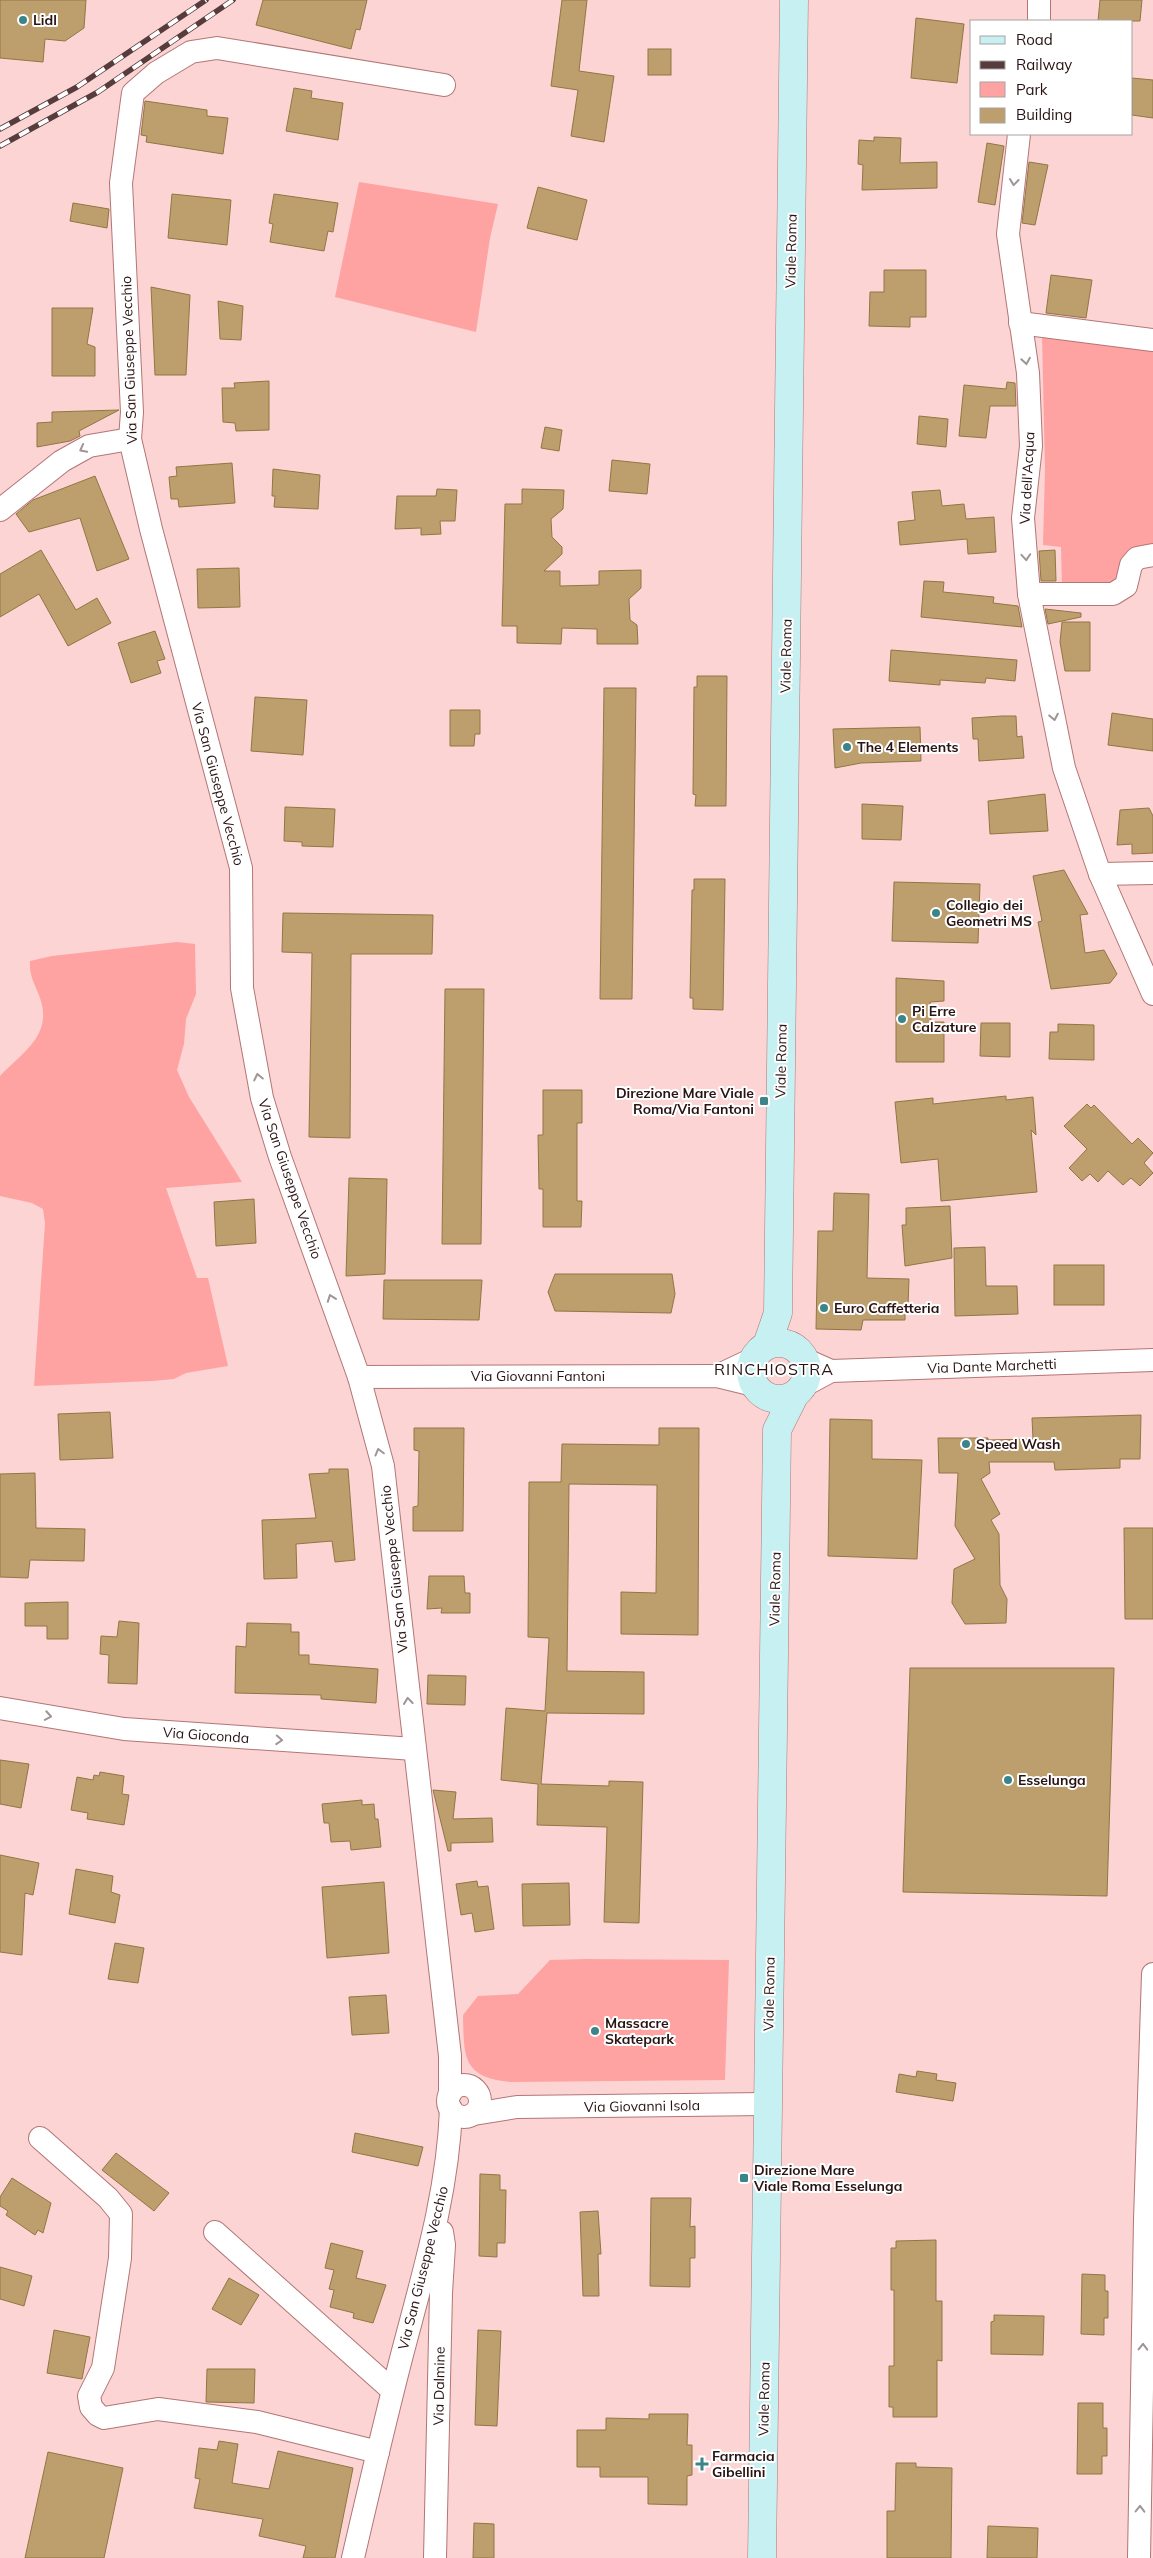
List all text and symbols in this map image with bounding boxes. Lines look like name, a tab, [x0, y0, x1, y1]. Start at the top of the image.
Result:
place label: Lidl	[33, 11, 57, 29]
marker: Lidl	[17, 14, 29, 26]
legend	[970, 20, 1133, 135]
text: Road	[1016, 30, 1053, 49]
text: Railway	[1016, 55, 1072, 74]
text: Park	[1016, 80, 1048, 99]
text: Building	[1016, 105, 1072, 124]
one-way arrow	[1009, 179, 1020, 187]
street label: Viale Roma	[781, 214, 801, 288]
street label: Via San Giuseppe Vecchio	[117, 276, 141, 444]
one-way arrow	[1020, 357, 1031, 365]
street label: Via dell'Acqua	[1016, 431, 1038, 525]
one-way arrow	[80, 443, 89, 453]
one-way arrow	[1021, 554, 1032, 562]
street label: Viale Roma	[776, 619, 796, 693]
street label: Via San Giuseppe Vecchio	[188, 700, 248, 868]
one-way arrow	[1048, 713, 1058, 722]
place label: The 4 Elements	[857, 738, 959, 756]
marker: The 4 Elements	[841, 741, 853, 753]
place label: Collegio dei Geometri MS	[946, 896, 1032, 930]
marker: Collegio dei Geometri MS	[930, 907, 942, 919]
place label: Pi Erre Calzature	[912, 1002, 977, 1036]
marker: Pi Erre Calzature	[896, 1013, 908, 1025]
street label: Viale Roma	[771, 1024, 791, 1098]
one-way arrow	[253, 1073, 263, 1082]
place label: Direzione Mare Viale Roma/Via Fantoni	[616, 1084, 754, 1118]
marker: Direzione Mare Viale Roma/Via Fantoni	[758, 1095, 770, 1107]
street label: Via San Giuseppe Vecchio	[254, 1097, 326, 1261]
one-way arrow	[327, 1294, 337, 1302]
place label: Euro Caffetteria	[834, 1299, 939, 1317]
marker: Euro Caffetteria	[818, 1302, 830, 1314]
street label: Via Dante Marchetti	[927, 1355, 1057, 1377]
district label: RINCHIOSTRA	[714, 1359, 834, 1379]
street label: Via Giovanni Fantoni	[471, 1367, 605, 1385]
place label: Speed Wash	[976, 1435, 1061, 1453]
marker: Speed Wash	[960, 1438, 972, 1450]
one-way arrow	[375, 1449, 385, 1457]
street label: Via San Giuseppe Vecchio	[376, 1484, 412, 1654]
street label: Viale Roma	[765, 1552, 785, 1626]
one-way arrow	[403, 1696, 414, 1704]
one-way arrow	[44, 1711, 52, 1721]
street label: Via Gioconda	[162, 1723, 250, 1747]
one-way arrow	[275, 1734, 283, 1745]
place label: Esselunga	[1018, 1771, 1086, 1789]
marker: Esselunga	[1002, 1774, 1014, 1786]
street label: Viale Roma	[759, 1957, 779, 2031]
place label: Massacre Skatepark	[605, 2014, 674, 2048]
marker: Massacre Skatepark	[589, 2025, 601, 2037]
street label: Via Giovanni Isola	[584, 2096, 700, 2116]
place label: Direzione Mare Viale Roma Esselunga	[753, 2161, 902, 2195]
marker: Direzione Mare Viale Roma Esselunga	[738, 2172, 750, 2184]
street label: Via San Giuseppe Vecchio	[394, 2184, 452, 2352]
one-way arrow	[1138, 2343, 1148, 2350]
street label: Via Dalmine	[429, 2346, 449, 2426]
street label: Viale Roma	[754, 2362, 774, 2436]
place label: Farmacia Gibellini	[712, 2447, 775, 2481]
marker: Farmacia Gibellini	[696, 2458, 708, 2470]
one-way arrow	[1135, 2505, 1145, 2513]

